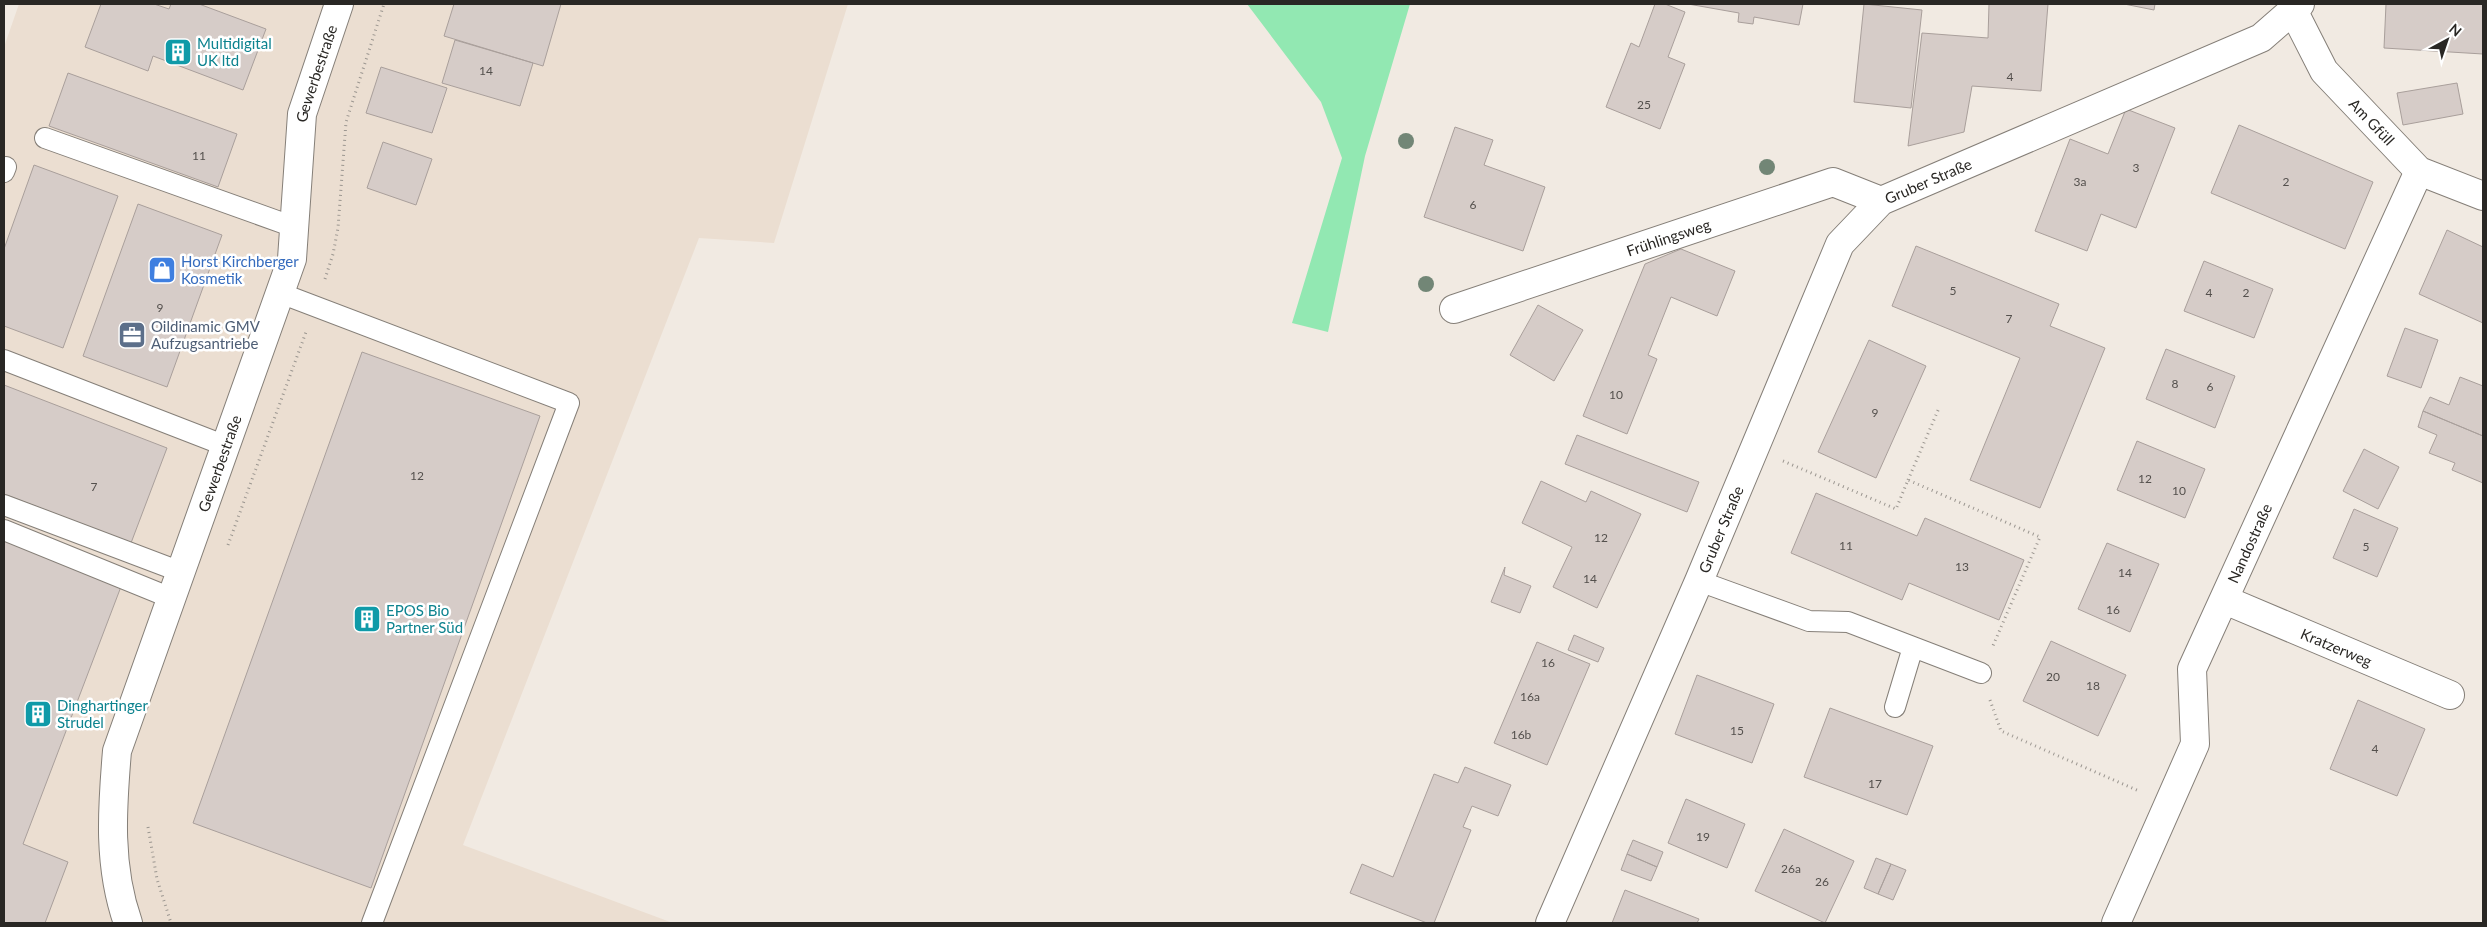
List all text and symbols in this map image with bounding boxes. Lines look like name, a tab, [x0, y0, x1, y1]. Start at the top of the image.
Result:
north arrow	[2422, 15, 2472, 65]
text: N	[2446, 20, 2465, 40]
street label: Gewerbestraße	[292, 22, 340, 123]
place label: Multidigital UK ltd	[197, 34, 272, 69]
building icon: Multidigital UK ltd	[163, 37, 193, 67]
house number: 14	[479, 63, 493, 78]
house number: 4	[2007, 69, 2014, 84]
street label: Am Gfüll	[2346, 94, 2399, 149]
house number: 25	[1637, 97, 1651, 112]
house number: 11	[192, 148, 206, 163]
street label: Gruber Straße	[1882, 154, 1974, 207]
house number: 3	[2133, 160, 2140, 175]
house number: 3a	[2074, 174, 2086, 189]
house number: 2	[2283, 174, 2290, 189]
house number: 6	[1470, 197, 1477, 212]
street label: Frühlingsweg	[1624, 215, 1713, 260]
place label: Horst Kirchberger Kosmetik	[181, 252, 299, 287]
shop icon: Horst Kirchberger Kosmetik	[147, 255, 177, 285]
house number: 5	[1950, 283, 1957, 298]
house number: 4	[2206, 285, 2213, 300]
house number: 2	[2243, 285, 2250, 300]
house number: 9	[157, 300, 164, 315]
house number: 7	[2006, 311, 2013, 326]
place label: Oildinamic GMV Aufzugsantriebe	[151, 317, 261, 352]
office icon: Oildinamic GMV Aufzugsantriebe	[117, 320, 147, 350]
house number: 8	[2172, 376, 2179, 391]
house number: 6	[2207, 379, 2214, 394]
house number: 10	[1609, 387, 1623, 402]
house number: 9	[1872, 405, 1879, 420]
street label: Gewerbestraße	[194, 413, 245, 514]
house number: 12	[410, 468, 424, 483]
house number: 12	[2138, 471, 2152, 486]
house number: 7	[91, 479, 98, 494]
street label: Gruber Straße	[1694, 483, 1747, 576]
house number: 10	[2172, 483, 2186, 498]
street label: Nandostraße	[2223, 501, 2275, 586]
house number: 12	[1594, 530, 1608, 545]
house number: 11	[1839, 538, 1853, 553]
house number: 5	[2363, 539, 2370, 554]
house number: 13	[1955, 559, 1969, 574]
house number: 14	[2118, 565, 2132, 580]
house number: 14	[1583, 571, 1597, 586]
place label: EPOS Bio Partner Süd	[386, 601, 463, 636]
house number: 16	[2106, 602, 2120, 617]
building icon: EPOS Bio Partner Süd	[352, 604, 382, 634]
street label: Kratzerweg	[2298, 624, 2375, 670]
house number: 16	[1541, 655, 1555, 670]
house number: 20	[2046, 669, 2060, 684]
house number: 18	[2086, 678, 2100, 693]
house number: 16a	[1520, 689, 1540, 704]
place label: Dinghartinger Strudel	[57, 696, 149, 731]
building icon: Dinghartinger Strudel	[23, 699, 53, 729]
house number: 15	[1730, 723, 1744, 738]
house number: 16b	[1511, 727, 1532, 742]
house number: 4	[2372, 741, 2379, 756]
house number: 17	[1868, 776, 1882, 791]
house number: 19	[1696, 829, 1710, 844]
house number: 26a	[1781, 861, 1801, 876]
house number: 26	[1815, 874, 1829, 889]

